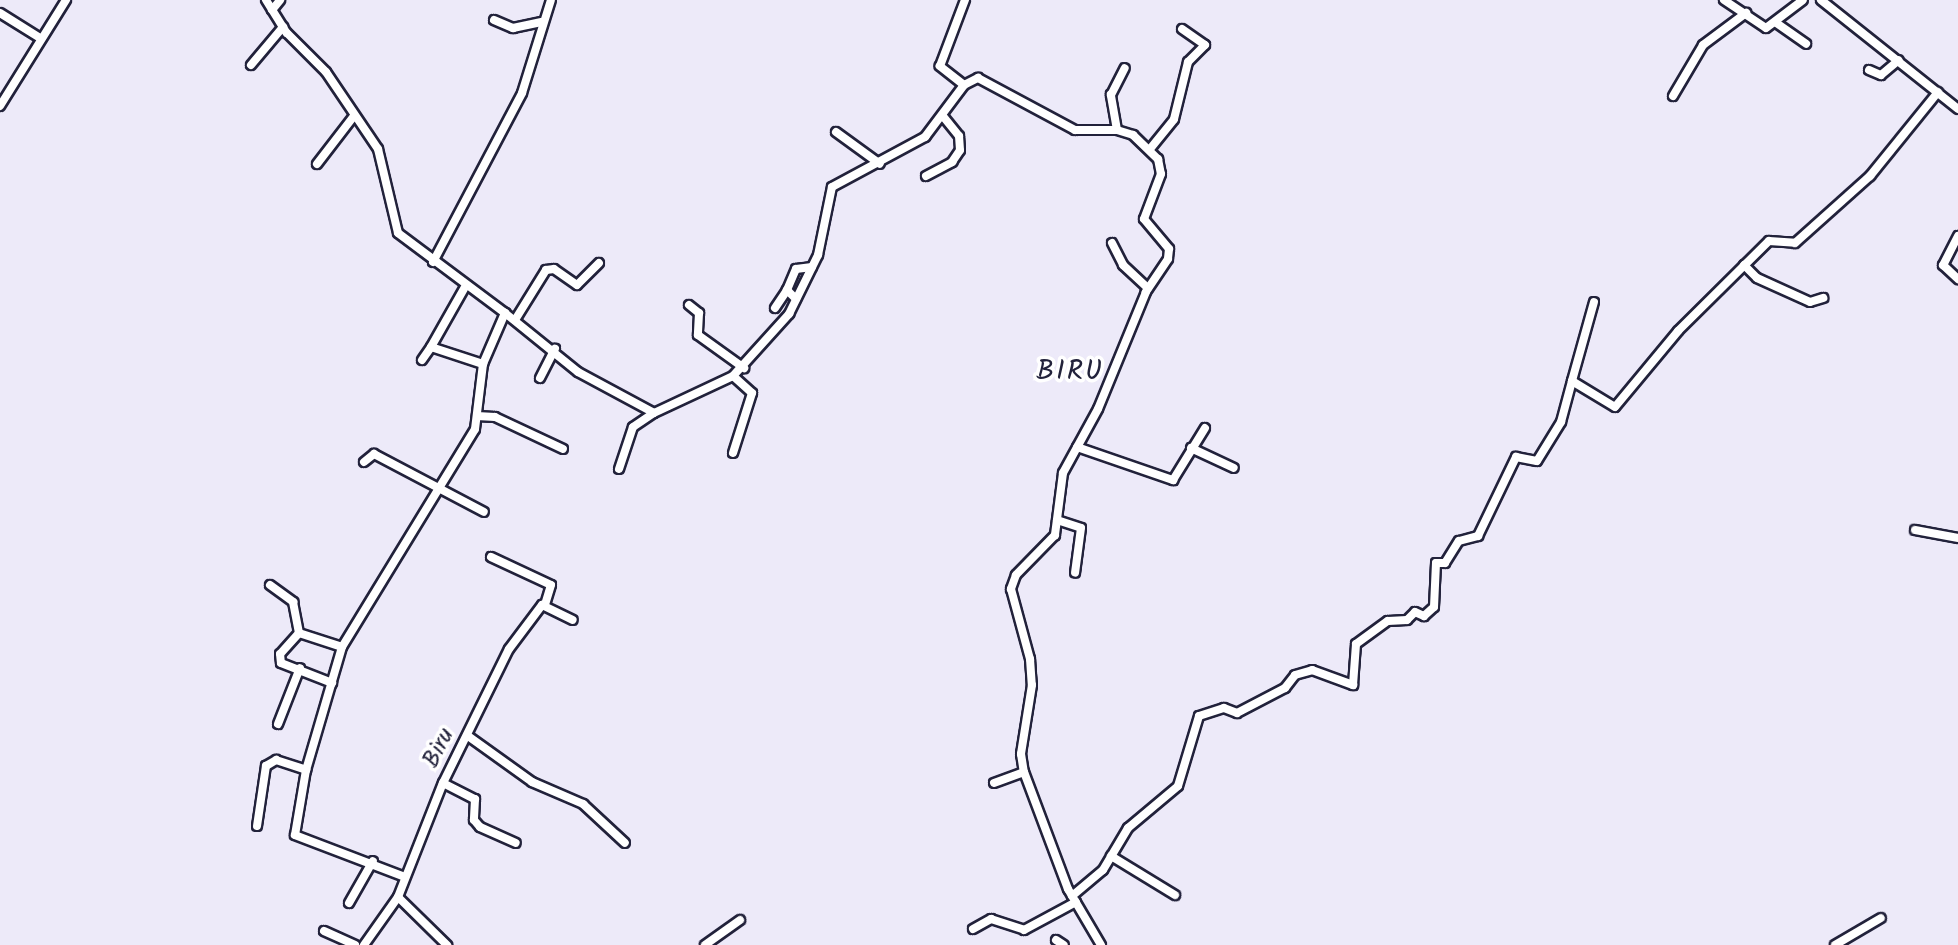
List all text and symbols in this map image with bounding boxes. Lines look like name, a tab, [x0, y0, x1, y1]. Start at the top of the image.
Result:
district label: BIRU	[1036, 355, 1104, 389]
street label: Biru	[417, 723, 461, 773]

